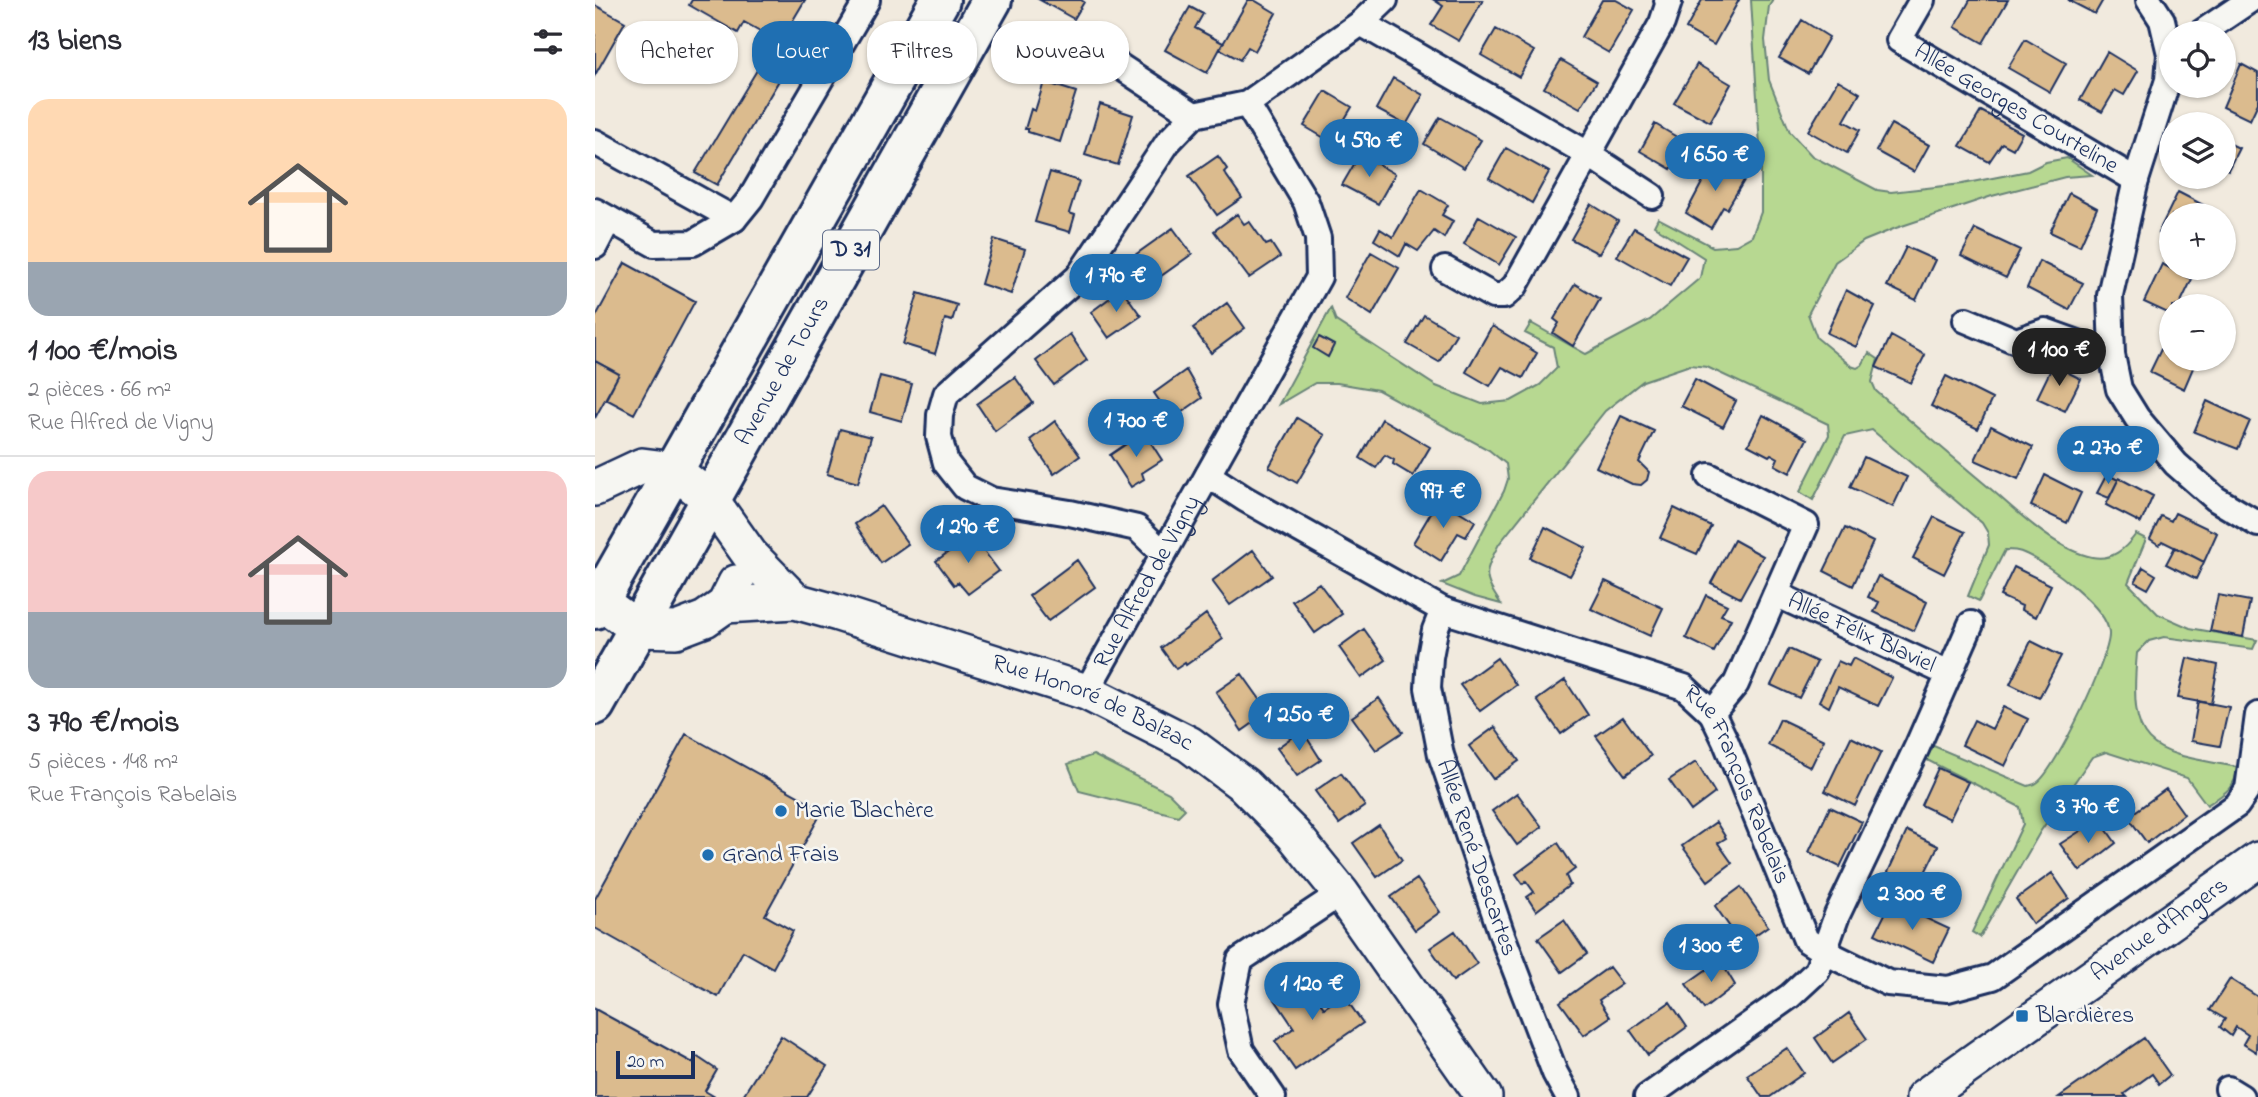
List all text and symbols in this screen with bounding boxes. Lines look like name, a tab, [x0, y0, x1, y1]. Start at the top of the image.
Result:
text: 13 biens	[28, 20, 122, 64]
chip: Acheter	[616, 21, 738, 84]
chip: Louer	[752, 21, 853, 84]
chip: Filtres	[867, 21, 977, 84]
chip: Nouveau	[991, 21, 1129, 84]
map controls	[2159, 21, 2236, 371]
button: locate	[2159, 21, 2236, 98]
icon: filters	[529, 23, 567, 61]
street label: Allée Georges Courteline	[1907, 35, 2125, 183]
button: layers	[2159, 112, 2236, 189]
pin: 4 590 €	[1304, 120, 1434, 179]
text: 4 590 €	[1335, 125, 1403, 158]
pin: 1 650 €	[1650, 134, 1780, 193]
text: 1 650 €	[1681, 139, 1749, 172]
icon: home	[235, 145, 361, 271]
button: +	[2159, 203, 2236, 280]
road number: D 31	[823, 230, 879, 270]
pin: 1 790 €	[1051, 254, 1181, 314]
text: 1 790 €	[1085, 260, 1147, 293]
street label: Avenue de Tours	[727, 290, 839, 452]
button: −	[2159, 294, 2236, 371]
pin: 1 100 €	[1994, 328, 2124, 388]
text: 1 100 €/mois	[28, 330, 178, 374]
text: 1 100 €	[2028, 334, 2090, 367]
text: 2 pièces · 66 m²	[28, 374, 171, 407]
pin: 1 700 €	[1071, 400, 1201, 459]
text: 1 700 €	[1104, 405, 1168, 438]
text: Rue Alfred de Vigny	[28, 407, 214, 440]
pin: 2 270 €	[2043, 426, 2173, 486]
text: 2 270 €	[2073, 432, 2143, 465]
pin: 997 €	[1394, 470, 1492, 530]
text: 997 €	[1420, 476, 1466, 509]
street label: Rue Alfred de Vigny	[1085, 489, 1211, 675]
pin: 1 290 €	[903, 505, 1033, 565]
text: 1 290 €	[936, 511, 1000, 544]
icon: home	[235, 517, 361, 643]
street label: Allée Félix Blaviel	[1781, 584, 1941, 683]
street label: Rue Honoré de Balzac	[987, 646, 1199, 761]
street label: Rue François Rabelais	[1675, 677, 1799, 889]
pin: 1 250 €	[1234, 694, 1364, 753]
text: 1 250 €	[1264, 699, 1334, 732]
text: 3 790 €/mois	[28, 702, 180, 746]
text: 5 pièces · 148 m²	[28, 746, 178, 779]
street label: Allée René Descartes	[1426, 755, 1526, 961]
text: Rue François Rabelais	[28, 779, 237, 812]
pin: 3 790 €	[2023, 786, 2153, 845]
text: 3 790 €	[2056, 791, 2120, 824]
place label: Marie Blachère	[795, 794, 934, 829]
marker: Marie Blachère	[773, 803, 789, 819]
place label: Grand Frais	[722, 838, 839, 873]
marker: Grand Frais	[700, 847, 716, 863]
street label: Avenue d'Angers	[2084, 869, 2236, 991]
pin: 2 300 €	[1847, 872, 1977, 932]
text: 2 300 €	[1878, 878, 1946, 911]
pin: 1 300 €	[1646, 925, 1776, 984]
text: 1 300 €	[1679, 930, 1743, 963]
pin: 1 120 €	[1247, 962, 1377, 1022]
text: 1 120 €	[1280, 968, 1344, 1001]
place label: Blardières	[2035, 999, 2134, 1034]
marker: Blardières	[2014, 1008, 2030, 1024]
scale bar	[616, 1048, 695, 1080]
text: 20 m	[627, 1049, 664, 1076]

